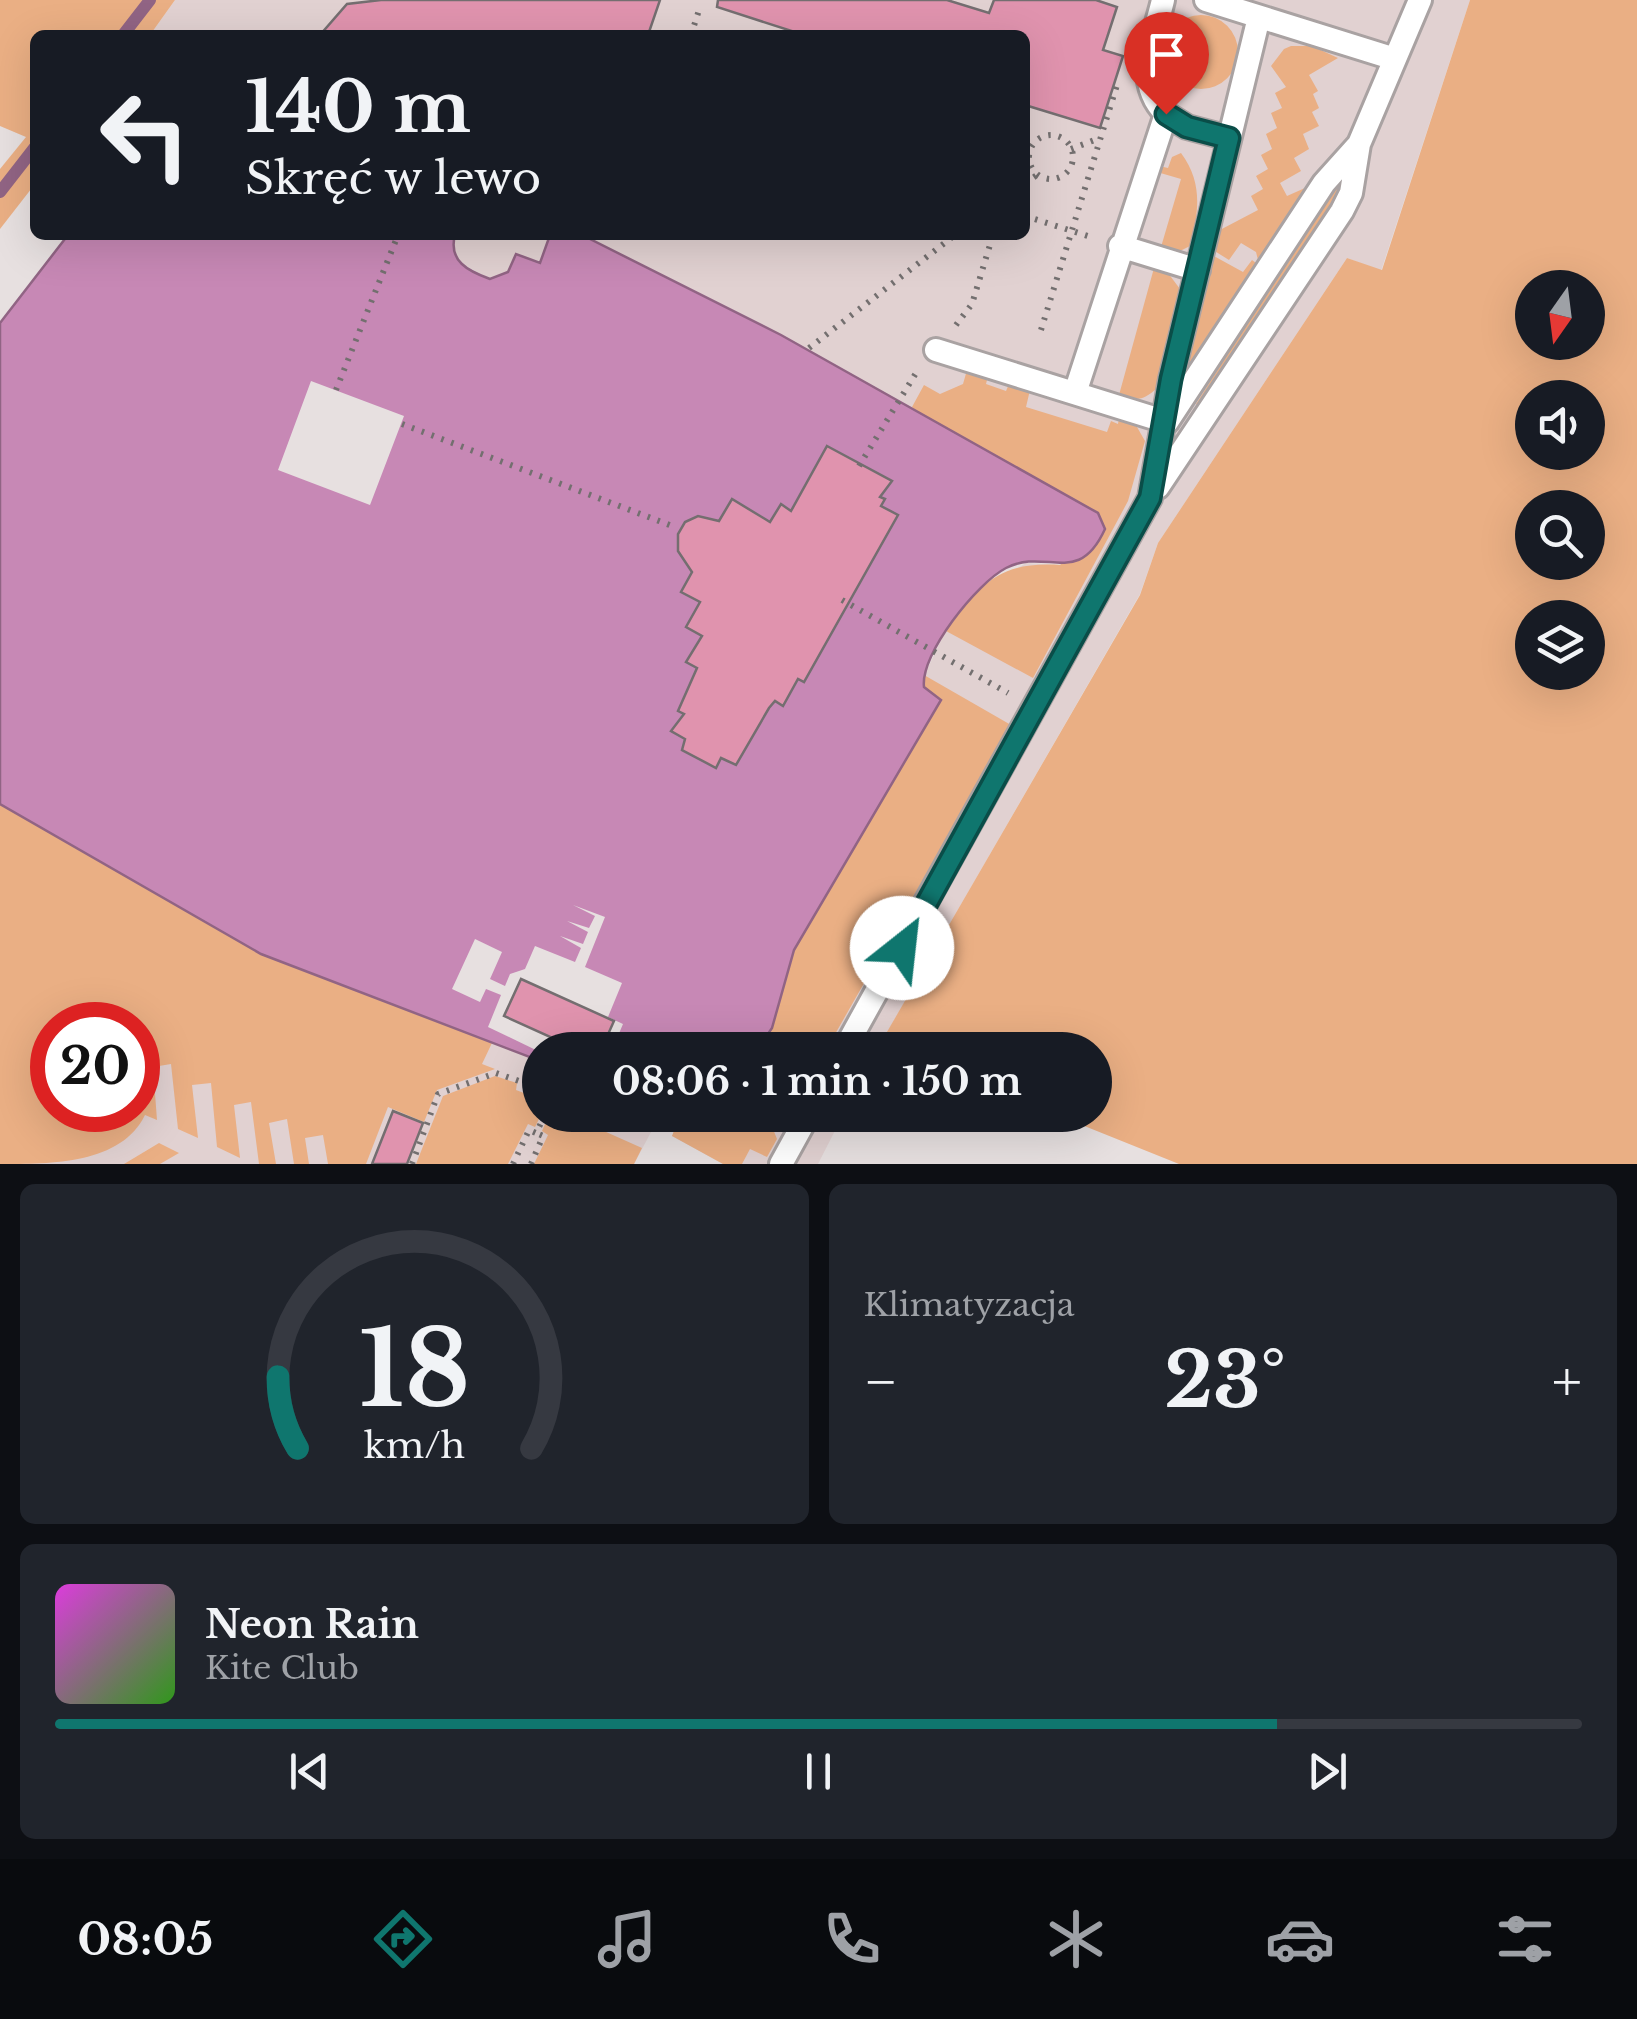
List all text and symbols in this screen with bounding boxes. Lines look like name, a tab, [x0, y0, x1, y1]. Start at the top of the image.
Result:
pin	[1124, 12, 1209, 115]
icon: arrive	[1139, 27, 1194, 82]
text: 140 m	[245, 64, 471, 151]
icon: left	[80, 70, 210, 200]
text: Skręć w lewo	[245, 150, 541, 206]
north arrow	[1515, 270, 1605, 360]
map controls	[1515, 270, 1605, 690]
button: sound	[1515, 380, 1605, 470]
button: search	[1515, 490, 1605, 580]
button: layers	[1515, 600, 1605, 690]
position arrow	[850, 896, 954, 1000]
speed limit sign: 20	[30, 1002, 160, 1132]
text: 08:06 · 1 min · 150 m	[612, 1058, 1022, 1105]
text: Klimatyzacja	[864, 1285, 1075, 1325]
text: 18	[359, 1305, 470, 1434]
text: 23°	[1164, 1334, 1286, 1427]
text: −	[864, 1348, 898, 1416]
text: +	[1552, 1348, 1582, 1416]
text: km/h	[364, 1423, 465, 1468]
text: Neon Rain	[205, 1601, 419, 1648]
text: Kite Club	[205, 1648, 359, 1688]
icon: previous	[282, 1744, 337, 1799]
icon: pause	[791, 1744, 846, 1799]
icon: next	[1300, 1744, 1355, 1799]
icon: directions	[368, 1904, 438, 1974]
icon: music	[592, 1904, 662, 1974]
icon: phone	[817, 1904, 887, 1974]
icon: climate	[1041, 1904, 1111, 1974]
icon: car	[1265, 1904, 1335, 1974]
icon: filters	[1490, 1904, 1560, 1974]
text: 08:05	[77, 1911, 213, 1967]

